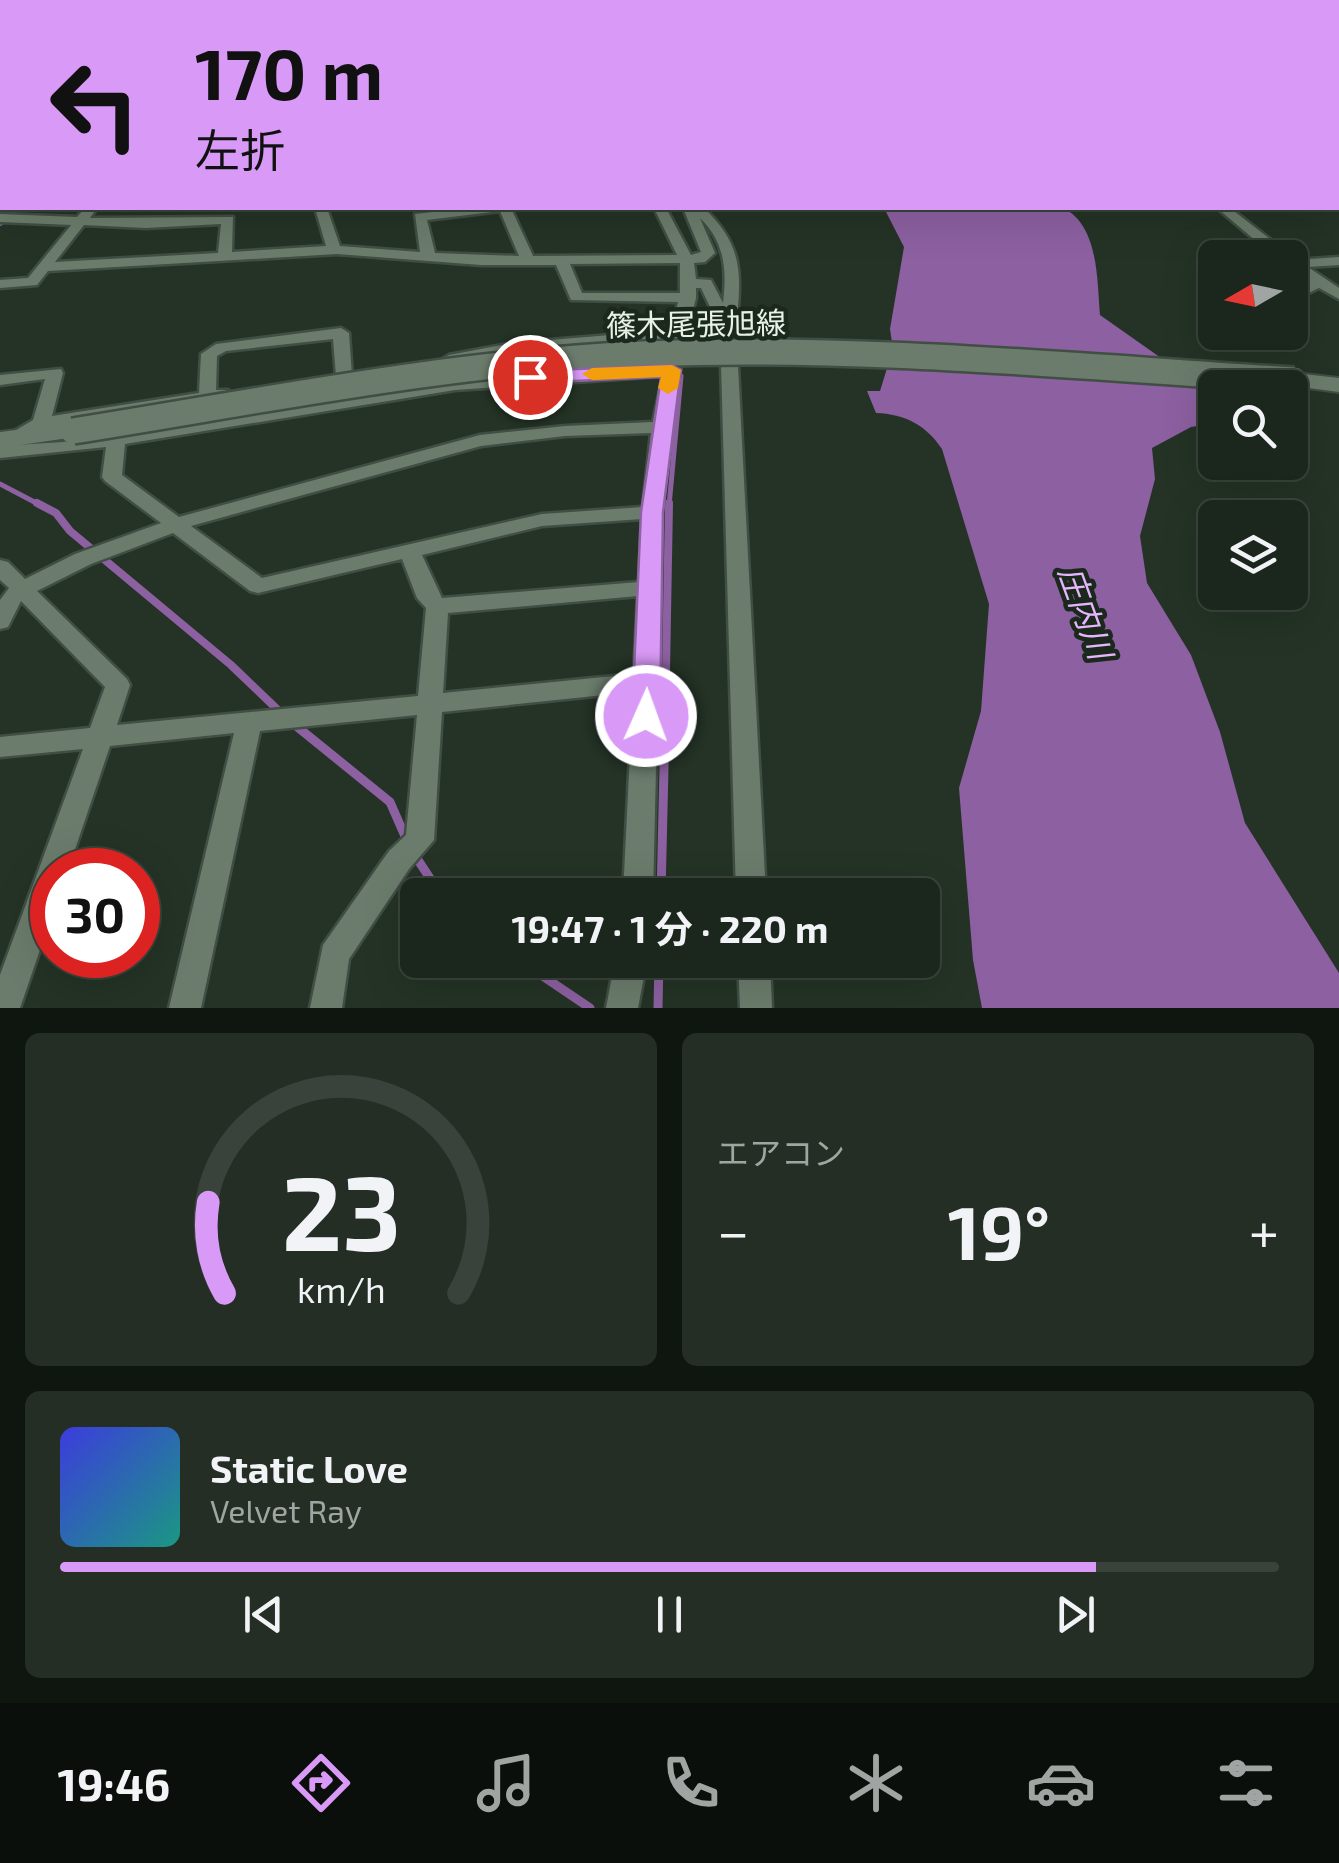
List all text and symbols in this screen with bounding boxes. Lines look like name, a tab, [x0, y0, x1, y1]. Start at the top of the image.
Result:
text: 170 m	[195, 30, 383, 114]
icon: left	[30, 40, 160, 170]
text: 左折	[195, 122, 285, 176]
north arrow	[1198, 240, 1308, 350]
map controls	[1198, 240, 1308, 610]
street label: 篠木尾張旭線	[606, 303, 786, 343]
pin	[488, 335, 573, 420]
icon: arrive	[503, 350, 558, 405]
button: search	[1198, 370, 1308, 480]
button: layers	[1198, 500, 1308, 610]
water label: 庄内川	[1053, 560, 1122, 666]
position arrow	[594, 664, 698, 768]
speed limit sign: 30	[30, 848, 160, 978]
text: 19:47 · 1 分 · 220 m	[511, 905, 829, 951]
text: エアコン	[717, 1133, 845, 1171]
text: 23	[281, 1147, 401, 1272]
text: 19°	[948, 1185, 1050, 1275]
text: −	[717, 1197, 749, 1263]
text: +	[1249, 1197, 1279, 1263]
text: km/h	[297, 1267, 385, 1310]
text: Static Love	[210, 1445, 408, 1491]
text: Velvet Ray	[210, 1491, 362, 1529]
icon: previous	[236, 1587, 291, 1642]
icon: pause	[642, 1587, 697, 1642]
icon: next	[1048, 1587, 1103, 1642]
icon: directions	[286, 1748, 356, 1818]
icon: music	[471, 1748, 541, 1818]
icon: phone	[656, 1748, 726, 1818]
icon: climate	[841, 1748, 911, 1818]
icon: car	[1026, 1748, 1096, 1818]
icon: filters	[1211, 1748, 1281, 1818]
text: 19:46	[58, 1756, 170, 1810]

